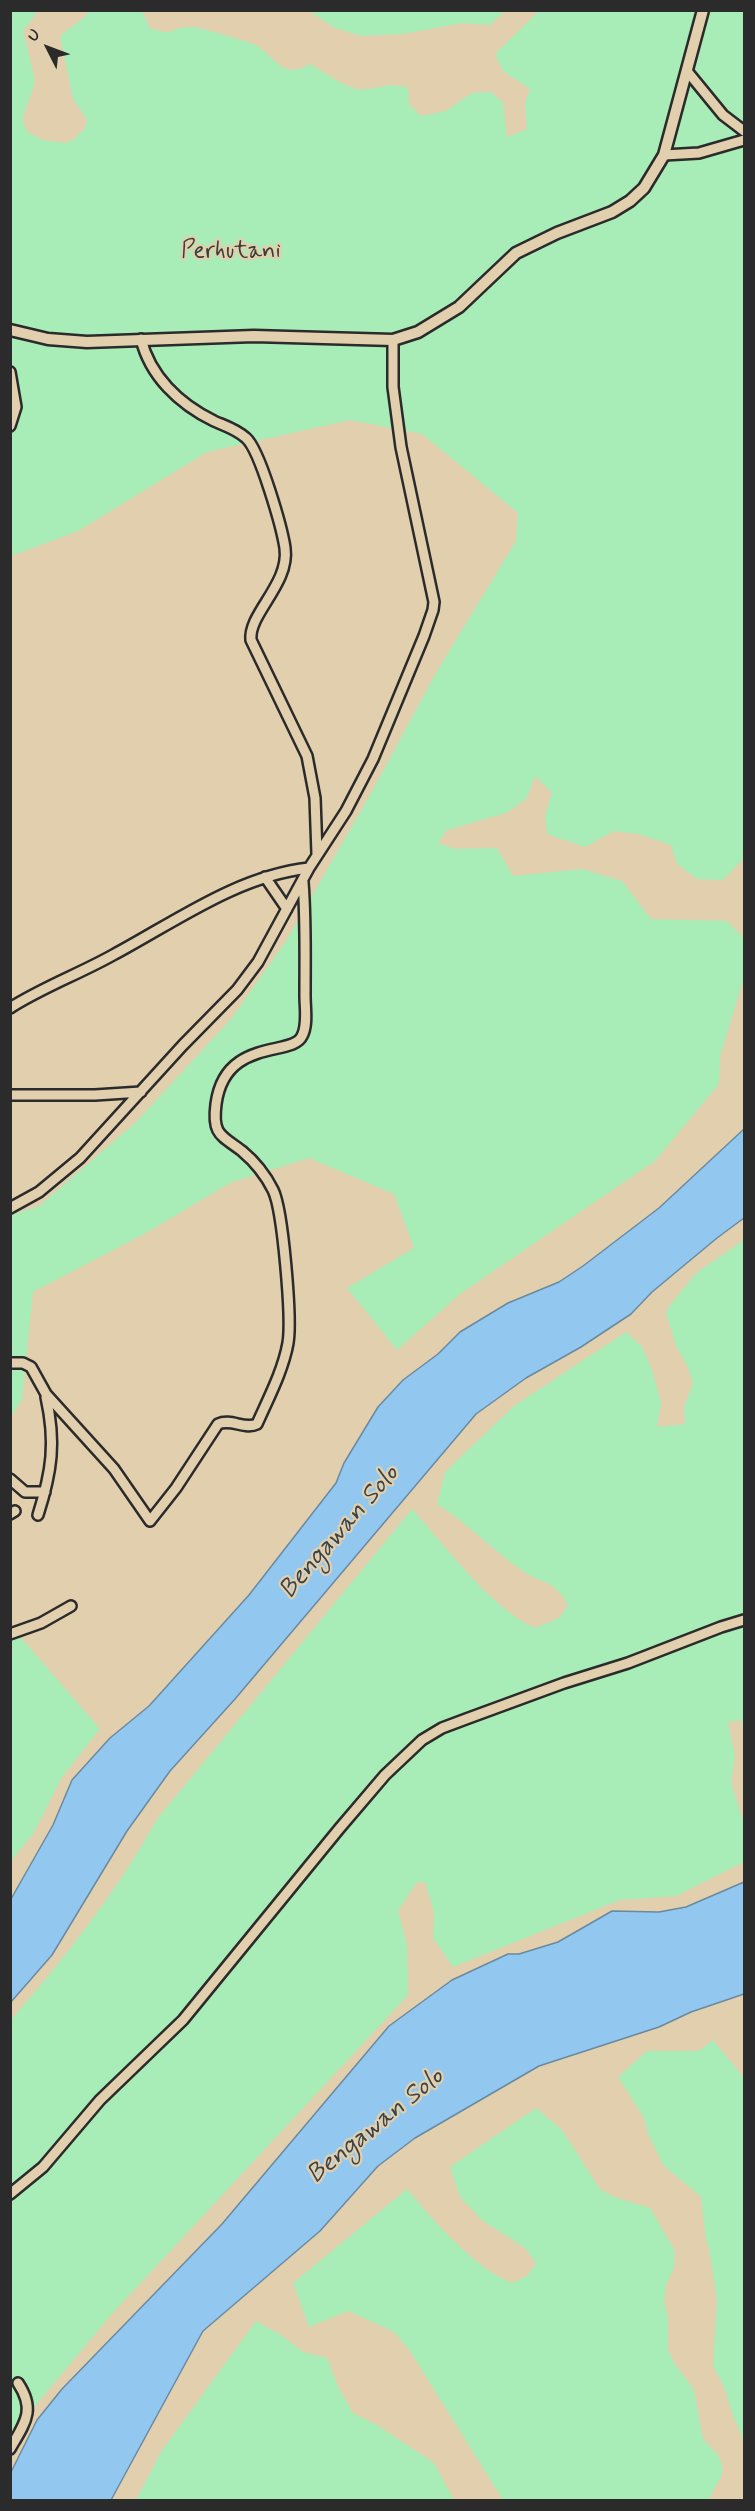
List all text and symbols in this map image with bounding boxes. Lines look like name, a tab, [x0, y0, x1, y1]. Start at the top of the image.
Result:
north arrow	[18, 18, 78, 78]
text: U	[23, 25, 46, 47]
park label: Perhutani	[181, 238, 281, 266]
water label: Bengawan Solo	[274, 1460, 406, 1606]
water label: Bengawan Solo	[301, 2062, 451, 2192]

